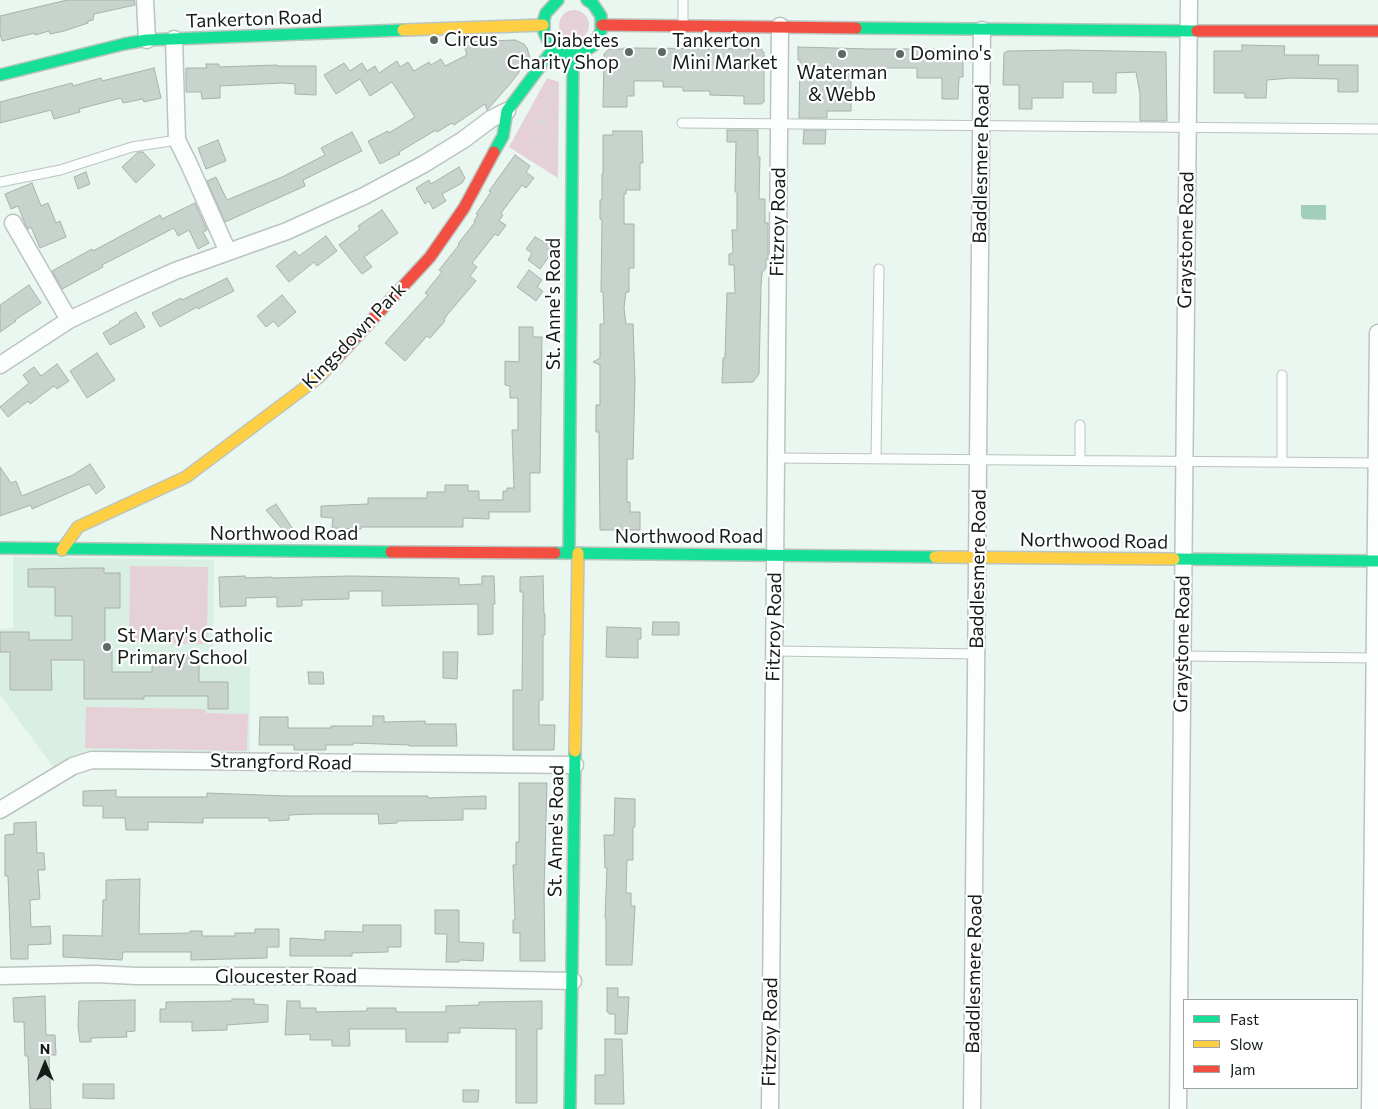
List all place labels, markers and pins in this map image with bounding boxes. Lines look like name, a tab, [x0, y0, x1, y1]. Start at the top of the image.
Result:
place label: Circus	[444, 29, 498, 51]
place label: Diabetes Charity Shop	[507, 30, 619, 74]
place label: Tankerton Mini Market	[672, 30, 778, 74]
marker: Circus	[428, 34, 440, 46]
place label: Domino's	[910, 43, 992, 65]
marker: Diabetes Charity Shop	[623, 46, 635, 58]
marker: Tankerton Mini Market	[656, 46, 668, 58]
marker: Waterman & Webb	[836, 48, 848, 60]
marker: Domino's	[894, 48, 906, 60]
place label: Waterman & Webb	[797, 62, 887, 106]
place label: St Mary's Catholic Primary School	[117, 625, 273, 669]
marker: St Mary's Catholic Primary School	[101, 641, 113, 653]

